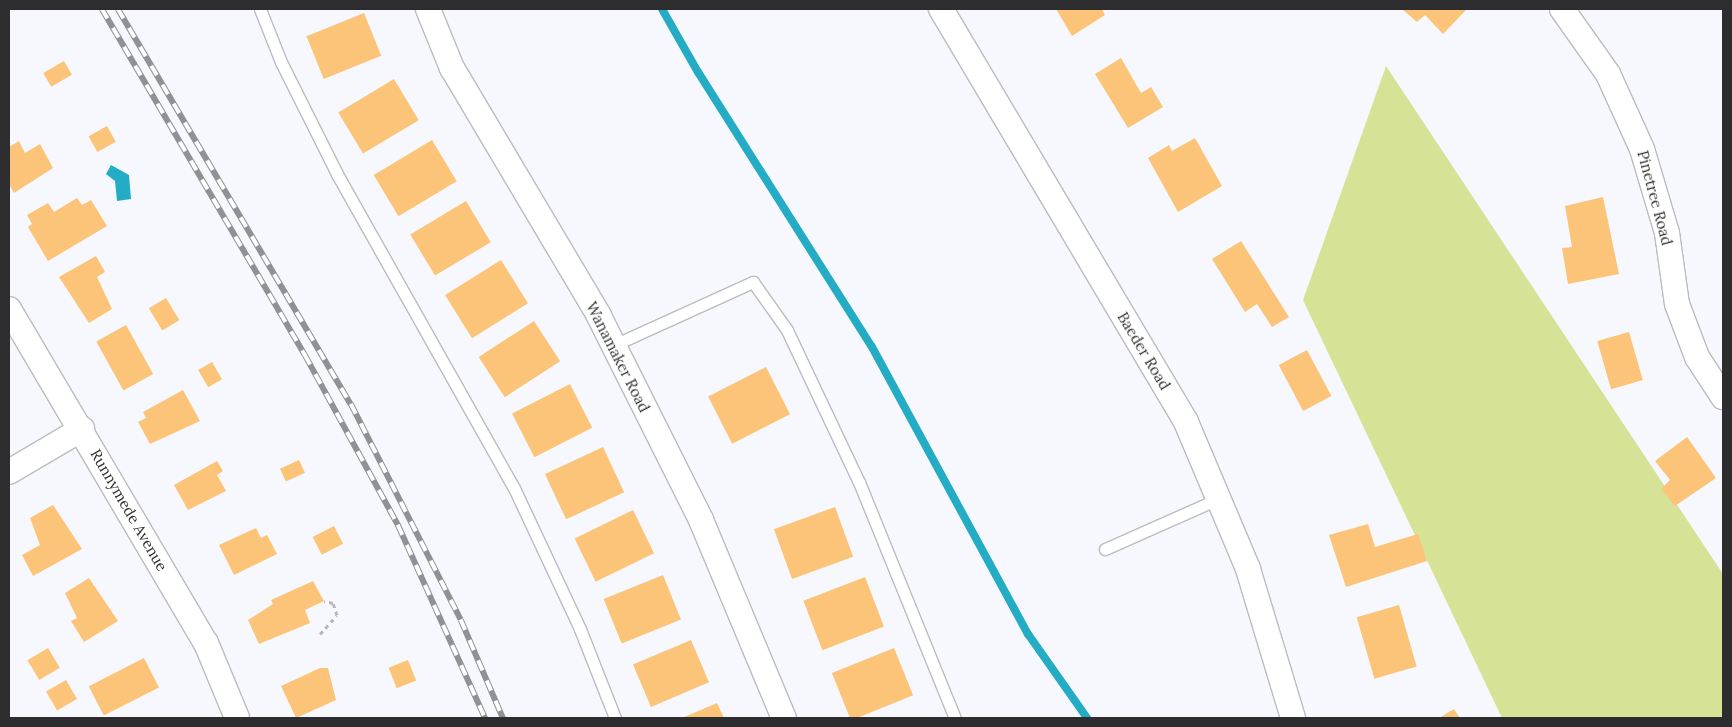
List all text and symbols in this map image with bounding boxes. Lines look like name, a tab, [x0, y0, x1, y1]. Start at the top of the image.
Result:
street label: Pinetree Road	[1634, 149, 1676, 247]
street label: Wanamaker Road	[582, 299, 654, 415]
street label: Baeder Road	[1114, 309, 1174, 393]
street label: Runnymede Avenue	[87, 446, 171, 574]

